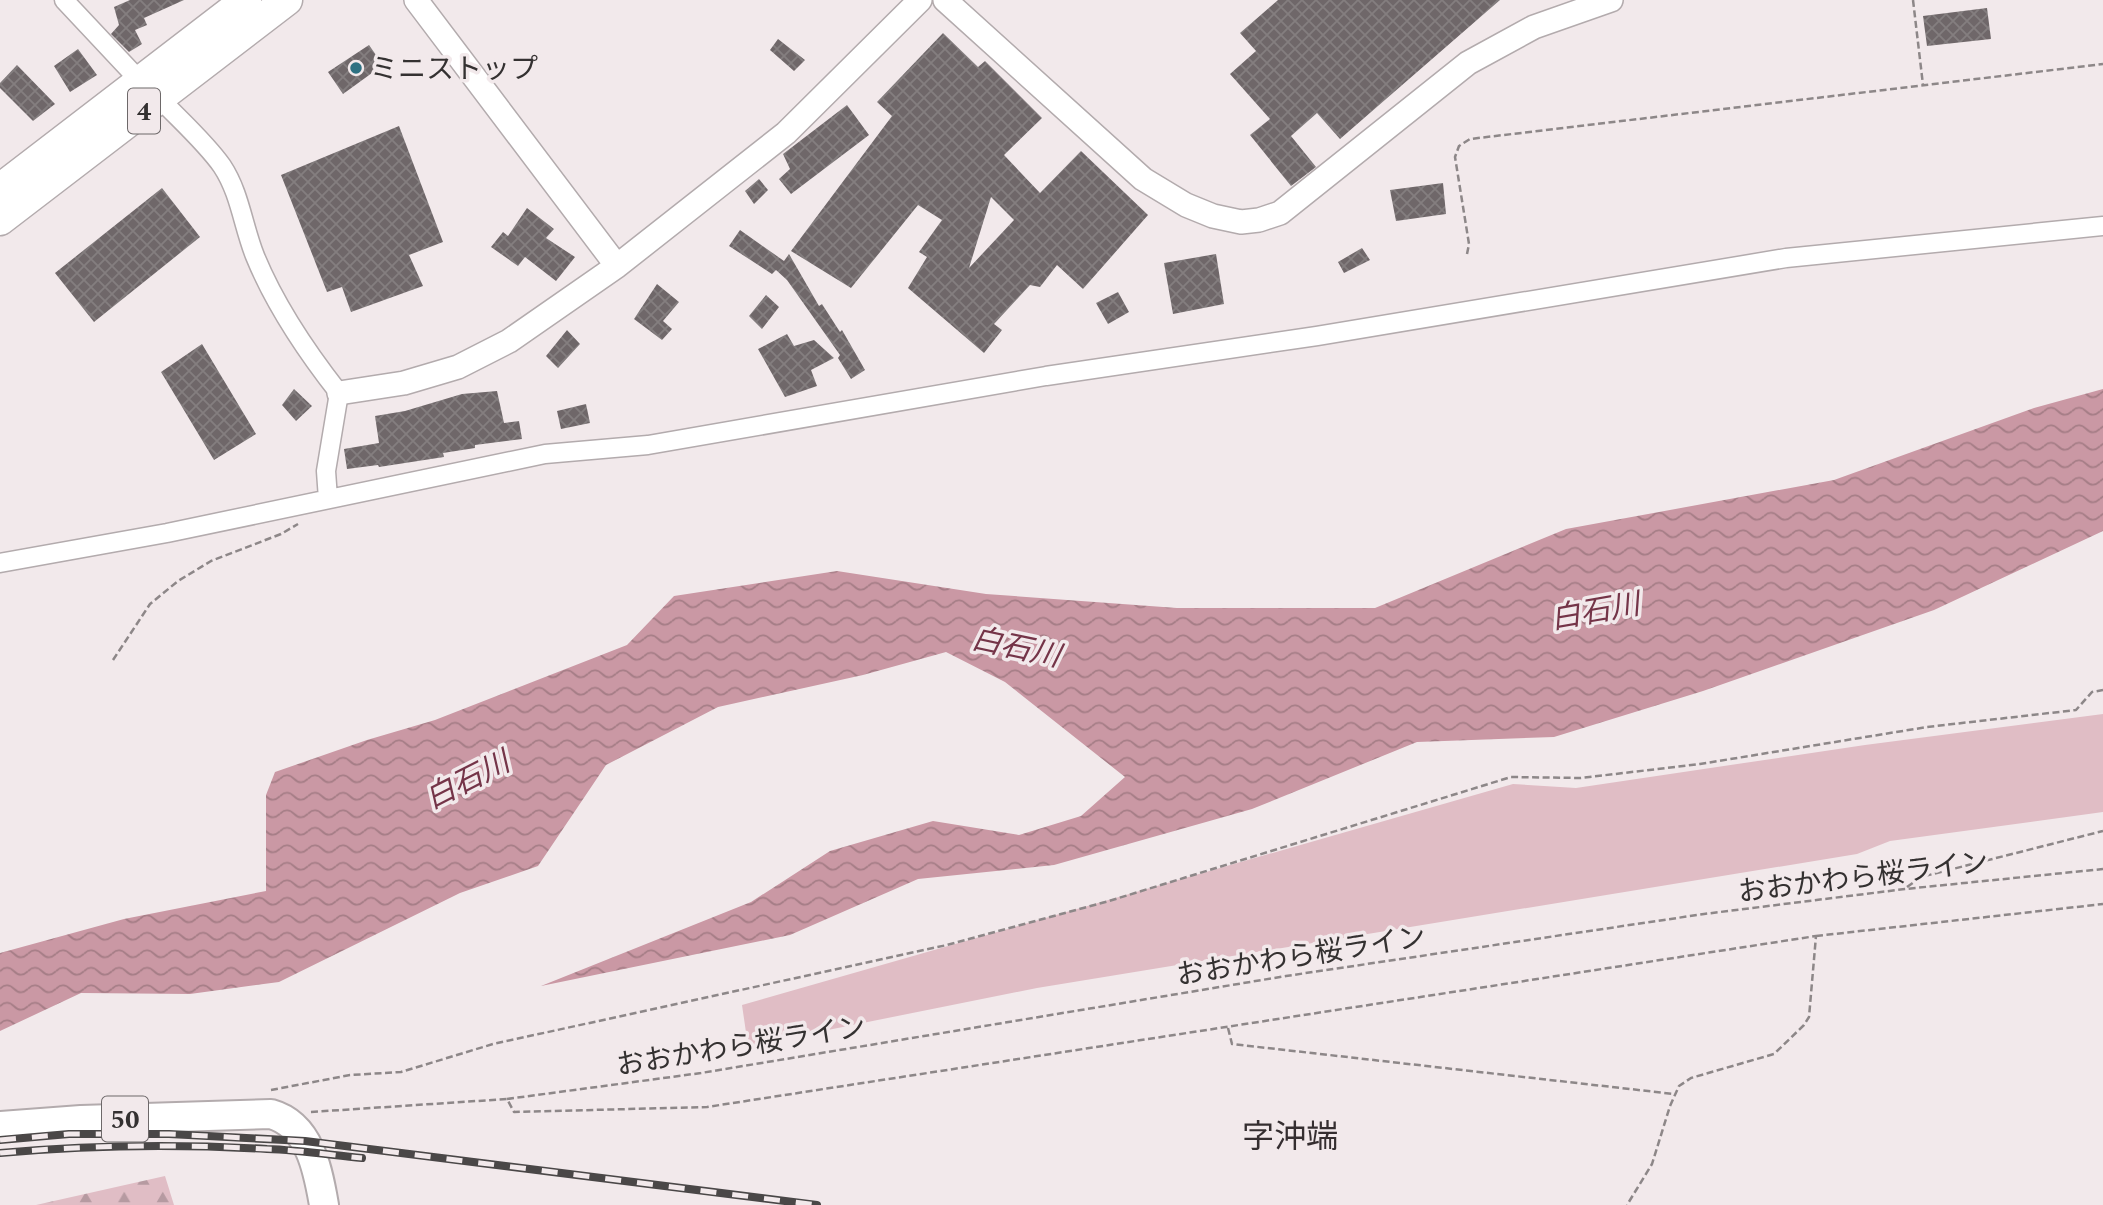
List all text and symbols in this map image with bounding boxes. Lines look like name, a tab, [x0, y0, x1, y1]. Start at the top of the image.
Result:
place label: ミニストップ	[370, 48, 538, 91]
marker: ミニストップ	[348, 60, 364, 76]
road number: 4	[128, 88, 160, 134]
water label: 白石川	[1547, 581, 1646, 642]
water label: 白石川	[967, 616, 1068, 680]
water label: 白石川	[417, 739, 521, 822]
street label: おおかわら桜ライン	[1735, 841, 1991, 914]
street label: おおかわら桜ライン	[1173, 916, 1429, 997]
street label: おおかわら桜ライン	[613, 1006, 869, 1087]
road number: 50	[102, 1096, 148, 1142]
district label: 字沖端	[1242, 1113, 1338, 1162]

